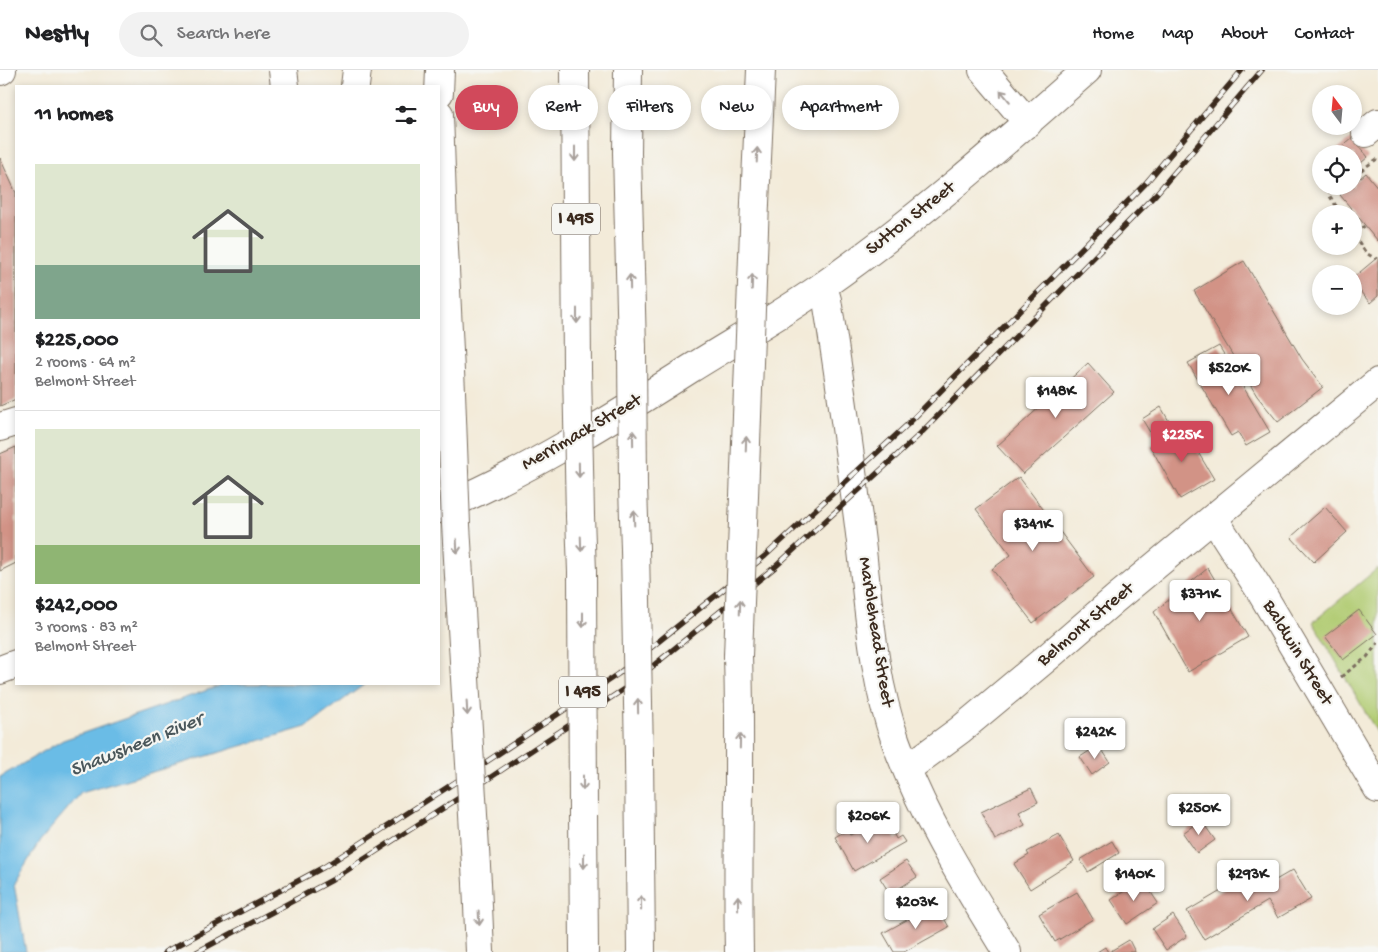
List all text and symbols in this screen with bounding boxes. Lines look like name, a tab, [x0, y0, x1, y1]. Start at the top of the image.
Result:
search box	[119, 12, 469, 57]
text: Nestly	[25, 20, 89, 49]
icon: search	[137, 21, 165, 49]
text: Search here	[177, 23, 270, 46]
text: Home	[1092, 24, 1134, 45]
text: Map	[1162, 24, 1193, 45]
text: About	[1221, 24, 1267, 45]
text: Contact	[1295, 24, 1353, 45]
chip: Buy	[455, 85, 518, 130]
chip: Rent	[528, 85, 598, 130]
chip: Filters	[608, 85, 691, 130]
chip: New	[701, 85, 772, 130]
chip: Apartment	[782, 85, 899, 130]
north arrow	[1312, 85, 1362, 135]
map controls	[1312, 85, 1362, 315]
one-way arrow	[1000, 90, 1011, 103]
icon: filters	[392, 101, 420, 129]
text: 11 homes	[35, 103, 113, 128]
one-way arrow	[570, 145, 580, 161]
button: locate	[1312, 145, 1362, 195]
one-way arrow	[753, 147, 762, 163]
street label: Sutton Street	[862, 176, 962, 261]
icon: home	[183, 196, 273, 286]
road number: I 495	[552, 204, 600, 234]
button: +	[1312, 205, 1362, 255]
button: −	[1312, 265, 1362, 315]
one-way arrow	[625, 274, 635, 290]
one-way arrow	[748, 274, 757, 290]
one-way arrow	[572, 308, 582, 324]
text: $225,000	[35, 329, 118, 354]
text: 2 rooms · 64 m²	[35, 354, 136, 373]
pin: $520K	[1194, 354, 1264, 396]
text: $520K	[1208, 360, 1250, 379]
text: Belmont Street	[35, 373, 135, 392]
pin: $148K	[1021, 376, 1091, 419]
text: $148K	[1037, 383, 1075, 402]
street label: Merrimack Street	[518, 388, 648, 477]
pin: $225K	[1147, 420, 1217, 463]
text: $225K	[1162, 427, 1202, 446]
one-way arrow	[628, 431, 638, 447]
one-way arrow	[742, 437, 751, 453]
icon: home	[183, 462, 273, 552]
one-way arrow	[574, 462, 584, 478]
one-way arrow	[630, 510, 639, 526]
pin: $341K	[998, 510, 1068, 552]
text: $341K	[1014, 516, 1052, 535]
one-way arrow	[576, 535, 586, 551]
one-way arrow	[453, 537, 462, 553]
street label: Marblehead Street	[852, 555, 899, 711]
street label: Belmont Street	[1032, 577, 1141, 673]
pin: $371K	[1165, 580, 1235, 622]
text: $371K	[1180, 586, 1220, 605]
text: $242,000	[35, 594, 117, 619]
street label: Baldwin Street	[1256, 595, 1339, 712]
one-way arrow	[736, 599, 745, 615]
one-way arrow	[578, 612, 588, 628]
text: 3 rooms · 83 m²	[35, 619, 138, 638]
text: Belmont Street	[35, 638, 135, 657]
road number: I 495	[559, 676, 607, 708]
one-way arrow	[462, 699, 471, 715]
one-way arrow	[633, 699, 643, 715]
water label: Shawsheen River	[67, 708, 210, 783]
pin: $242K	[1060, 718, 1130, 760]
text: $242K	[1075, 724, 1115, 743]
one-way arrow	[735, 733, 745, 750]
one-way arrow	[578, 774, 588, 791]
pin: $250K	[1164, 794, 1234, 836]
text: $250K	[1178, 800, 1220, 819]
pin: $206K	[833, 802, 903, 844]
text: $206K	[847, 808, 889, 827]
one-way arrow	[579, 852, 588, 868]
pin: $140K	[1099, 860, 1169, 902]
pin: $293K	[1213, 860, 1283, 902]
text: $140K	[1114, 866, 1154, 885]
text: $293K	[1228, 866, 1268, 885]
pin: $203K	[881, 888, 951, 930]
text: $203K	[895, 894, 937, 913]
one-way arrow	[636, 896, 646, 912]
one-way arrow	[734, 896, 743, 912]
one-way arrow	[474, 909, 483, 925]

